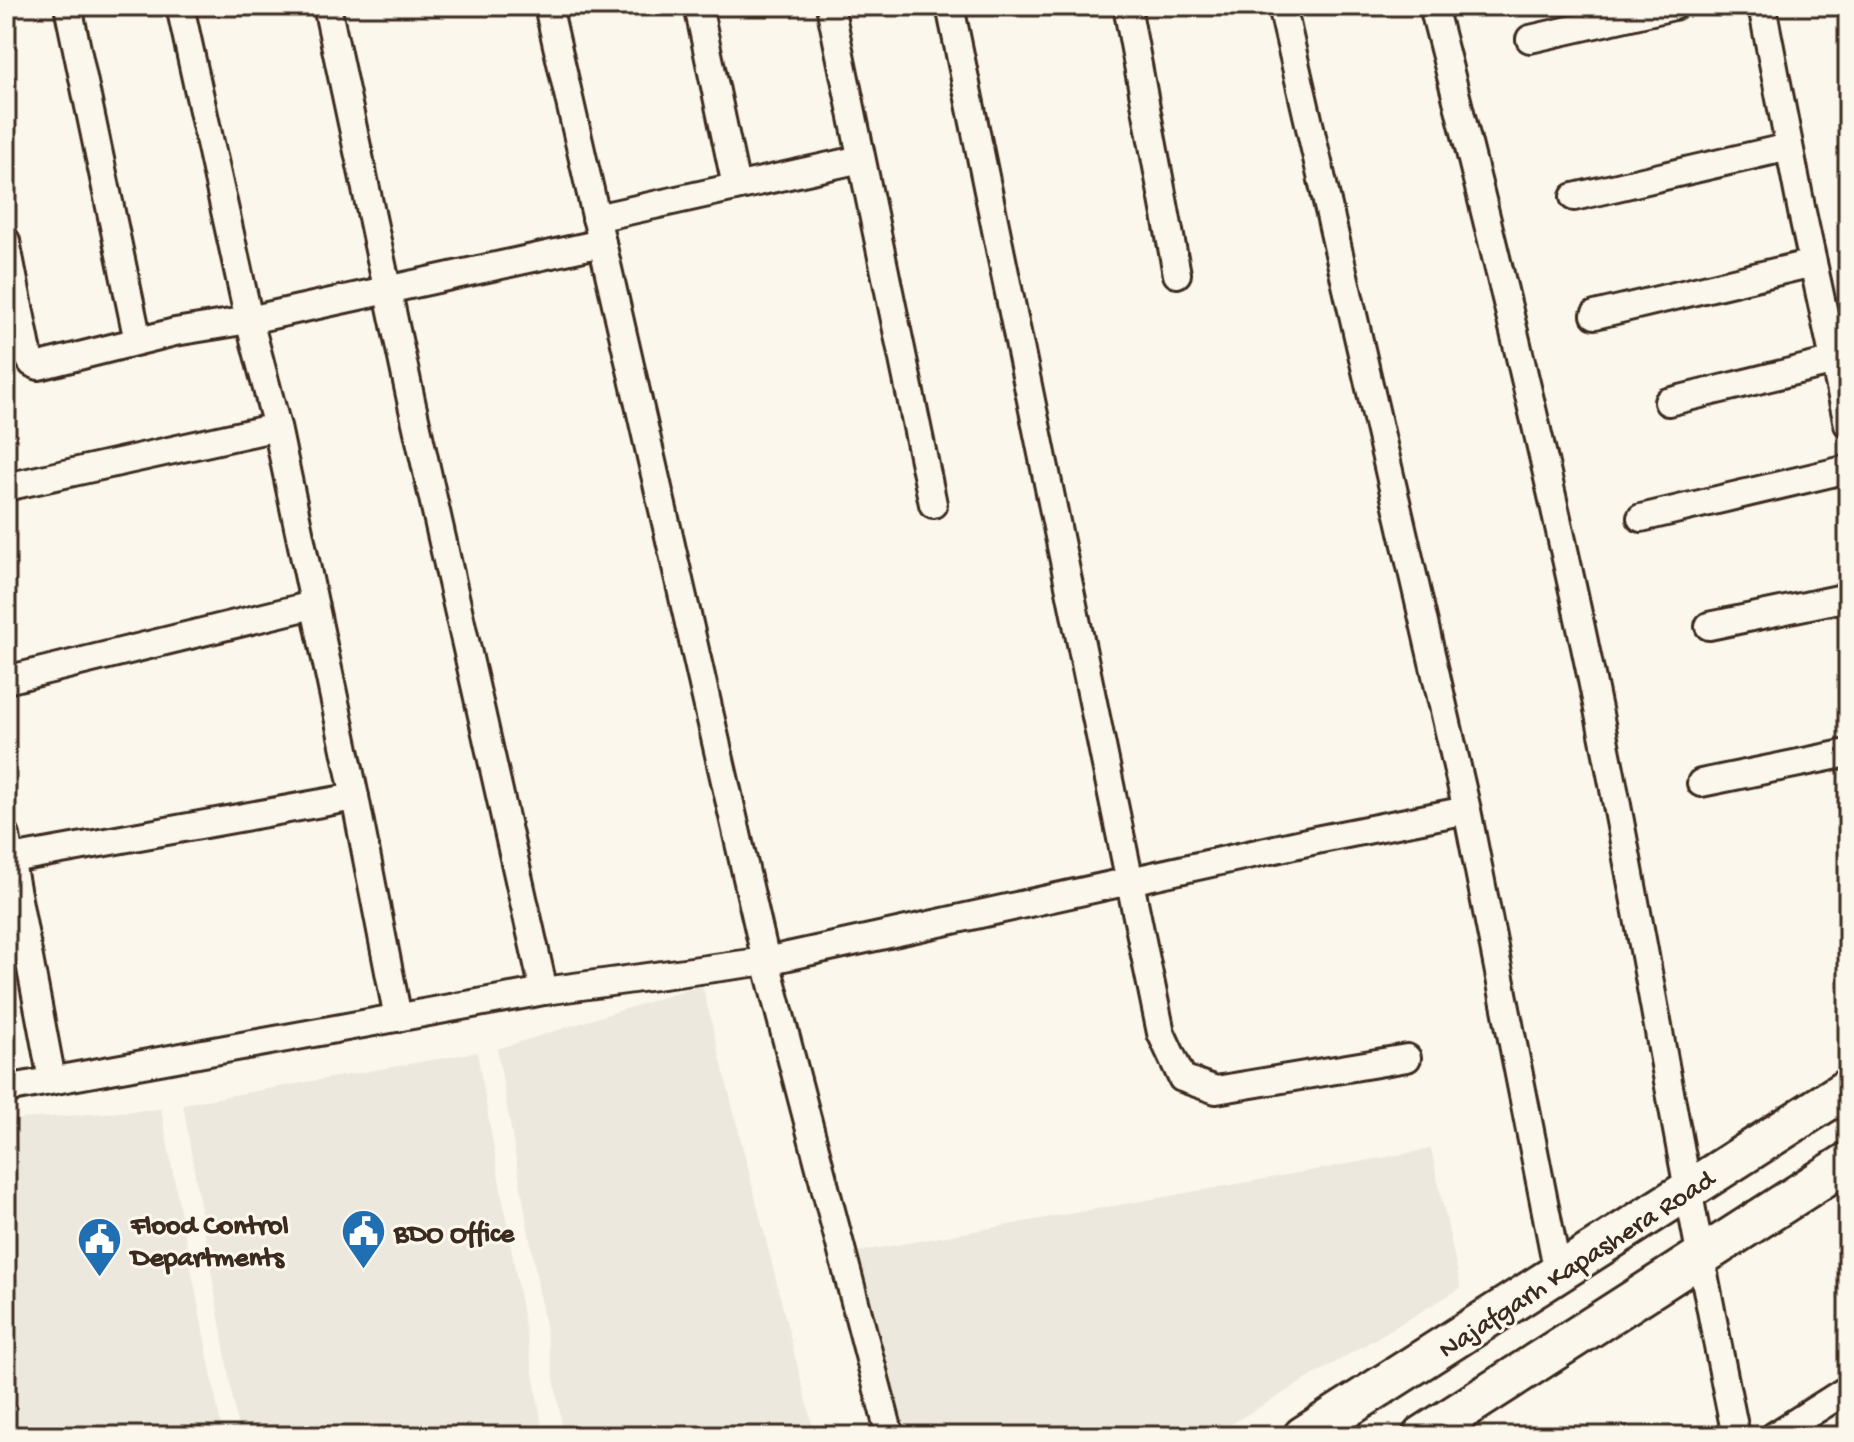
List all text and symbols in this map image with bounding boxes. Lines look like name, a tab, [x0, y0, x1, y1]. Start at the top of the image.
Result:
street label: Najafgarh Kapashera Road	[1433, 1163, 1724, 1367]
public building icon: BDO Office	[339, 1207, 387, 1270]
place label: Flood Control Departments	[128, 1211, 289, 1276]
public building icon: Flood Control Departments	[76, 1215, 124, 1278]
place label: BDO Office	[393, 1219, 516, 1252]

